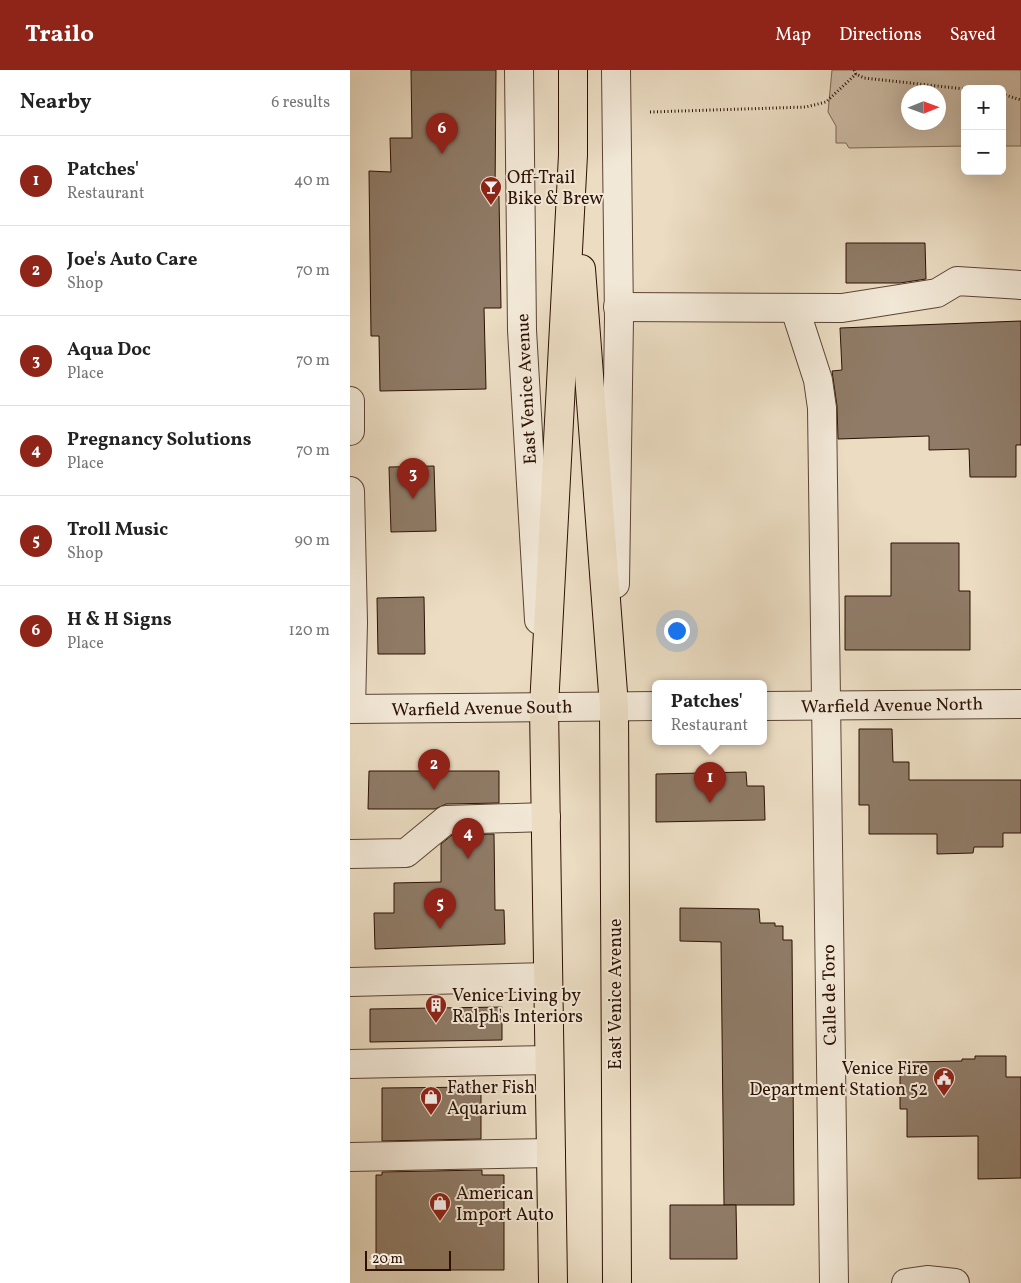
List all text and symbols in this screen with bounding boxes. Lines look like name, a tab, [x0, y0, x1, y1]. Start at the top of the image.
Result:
text: Trailo	[25, 18, 94, 52]
text: Map	[775, 23, 811, 48]
text: Directions	[839, 23, 922, 48]
text: Saved	[950, 23, 996, 48]
north arrow	[901, 85, 946, 130]
map controls	[961, 85, 1006, 175]
button: +	[961, 85, 1006, 130]
text: Nearby	[20, 88, 91, 117]
text: 6 results	[271, 92, 330, 114]
pin: 6	[426, 113, 458, 154]
button: −	[961, 130, 1006, 175]
text: Patches'	[67, 157, 139, 183]
place label: Off-Trail Bike & Brew	[507, 166, 603, 212]
text: 1	[33, 170, 39, 192]
text: 40 m	[294, 170, 330, 192]
bar icon: Off-Trail Bike & Brew	[479, 175, 503, 206]
text: Restaurant	[67, 183, 145, 205]
text: Joe's Auto Care	[67, 247, 197, 273]
text: 2	[32, 260, 40, 282]
text: 70 m	[296, 260, 330, 282]
text: Shop	[67, 273, 103, 295]
street label: East Venice Avenue	[511, 313, 544, 465]
text: Aqua Doc	[67, 337, 151, 363]
text: 3	[32, 350, 40, 372]
text: 70 m	[296, 350, 330, 372]
text: Place	[67, 363, 104, 385]
text: Pregnancy Solutions	[67, 427, 252, 453]
text: 4	[31, 440, 41, 462]
text: 70 m	[296, 440, 330, 462]
text: Place	[67, 453, 104, 475]
pin: 3	[397, 458, 429, 499]
text: Troll Music	[67, 517, 168, 543]
text: 5	[32, 530, 40, 552]
text: 90 m	[294, 530, 330, 552]
text: Shop	[67, 543, 103, 565]
text: H & H Signs	[67, 607, 172, 633]
your location	[664, 618, 690, 644]
text: 6	[32, 620, 40, 642]
text: 120 m	[288, 620, 330, 642]
text: Place	[67, 633, 104, 655]
popup	[652, 680, 767, 745]
text: Patches'	[671, 689, 743, 715]
street label: Warfield Avenue North	[801, 692, 984, 721]
street label: Warfield Avenue South	[391, 695, 573, 724]
text: Restaurant	[671, 715, 748, 737]
pin: 2	[418, 749, 450, 790]
pin: 1	[694, 762, 726, 803]
pin: 4	[452, 818, 484, 859]
pin: 5	[424, 888, 456, 929]
street label: East Venice Avenue	[604, 918, 629, 1070]
street label: Calle de Toro	[817, 944, 844, 1046]
place label: Venice Living by Ralph's Interiors	[452, 984, 583, 1030]
building icon: Venice Living by Ralph's Interiors	[424, 993, 448, 1024]
place label: Venice Fire Department Station 52	[749, 1057, 928, 1103]
public building icon: Venice Fire Department Station 52	[932, 1066, 956, 1097]
place label: Father Fish Aquarium	[447, 1076, 535, 1122]
shop icon: Father Fish Aquarium	[419, 1085, 443, 1116]
place label: American Import Auto	[456, 1182, 554, 1228]
shop icon: American Import Auto	[428, 1191, 452, 1222]
scale bar	[365, 1248, 451, 1271]
text: 20 m	[372, 1250, 403, 1269]

